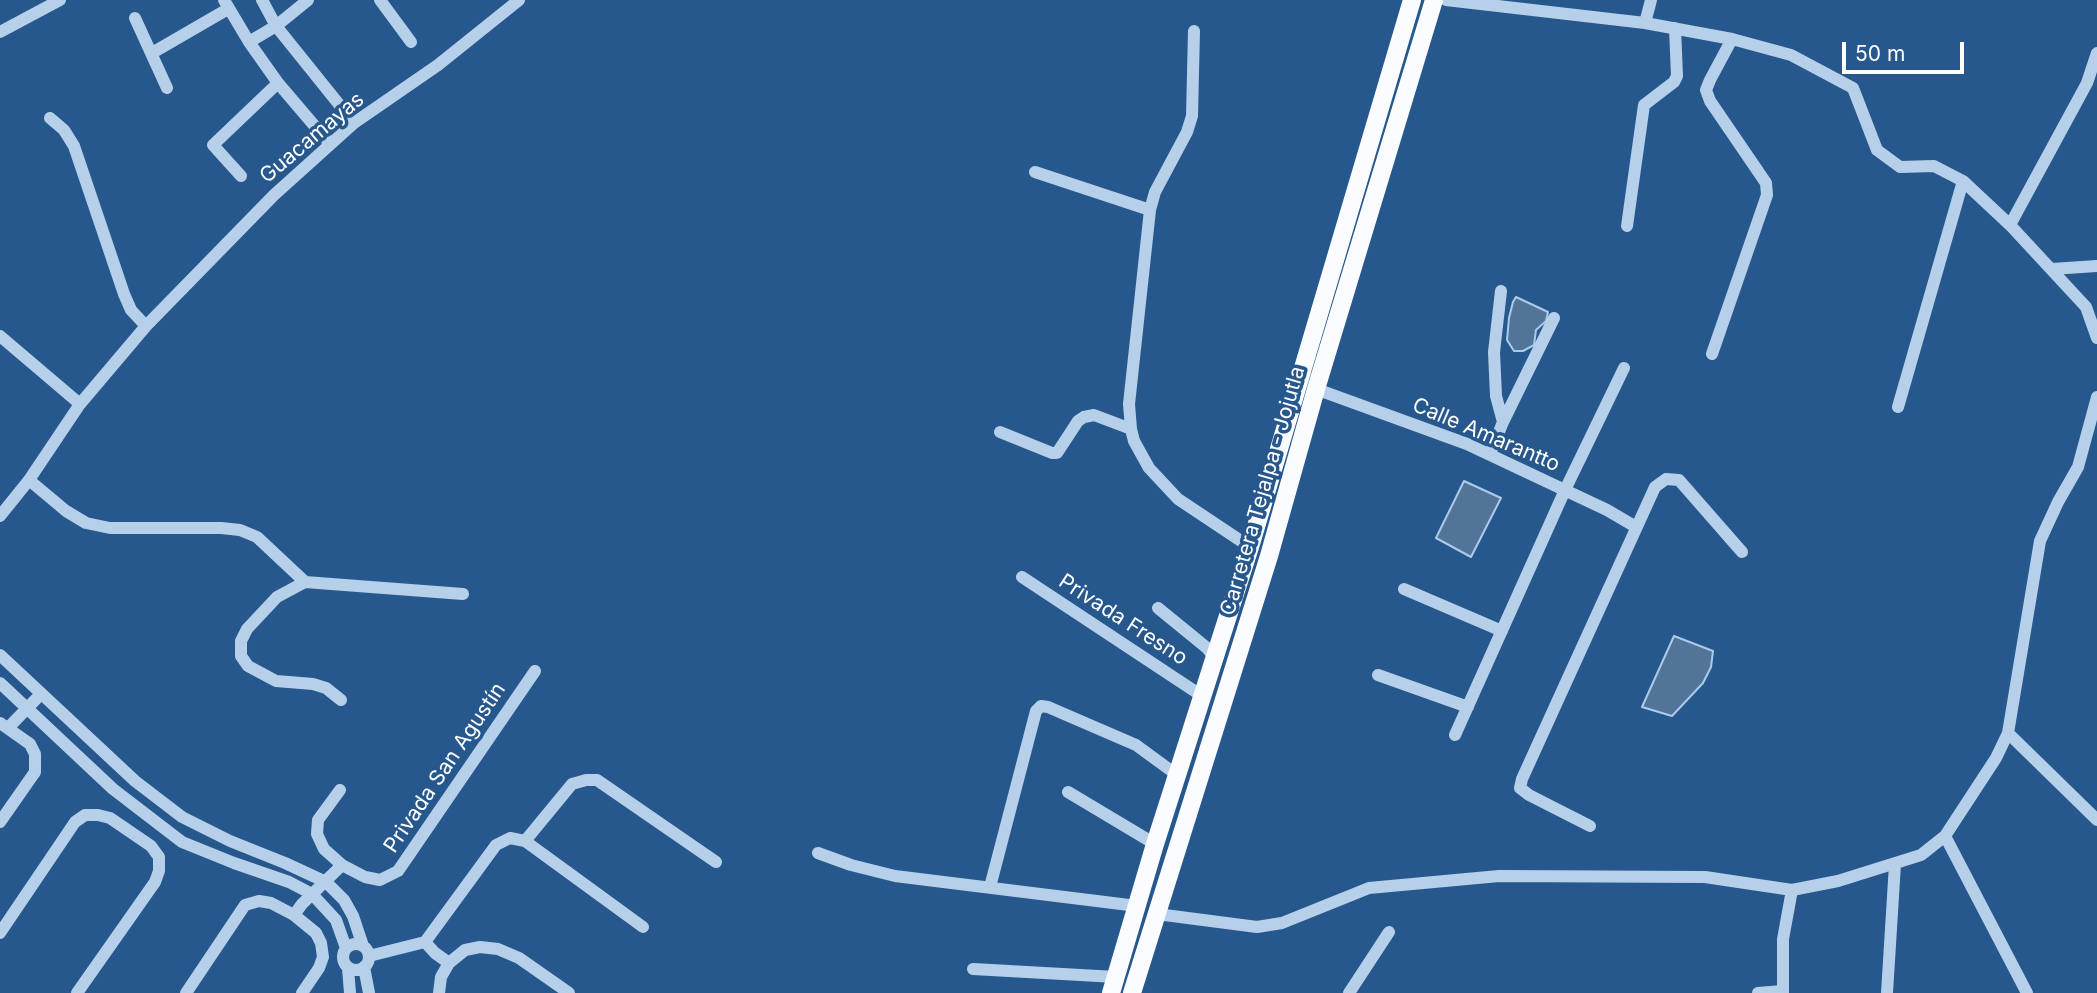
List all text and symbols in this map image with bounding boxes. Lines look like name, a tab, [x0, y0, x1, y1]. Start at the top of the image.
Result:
scale bar	[1845, 28, 1968, 72]
text: 50 m	[1855, 41, 1905, 66]
street label: Guacamayas	[255, 87, 369, 189]
street label: Carretera Tejalpa - Jojutla	[1215, 364, 1311, 618]
street label: Calle Amarantto	[1408, 393, 1564, 477]
street label: Privada Fresno	[1054, 569, 1192, 671]
street label: Privada San Agustín	[379, 678, 511, 858]

